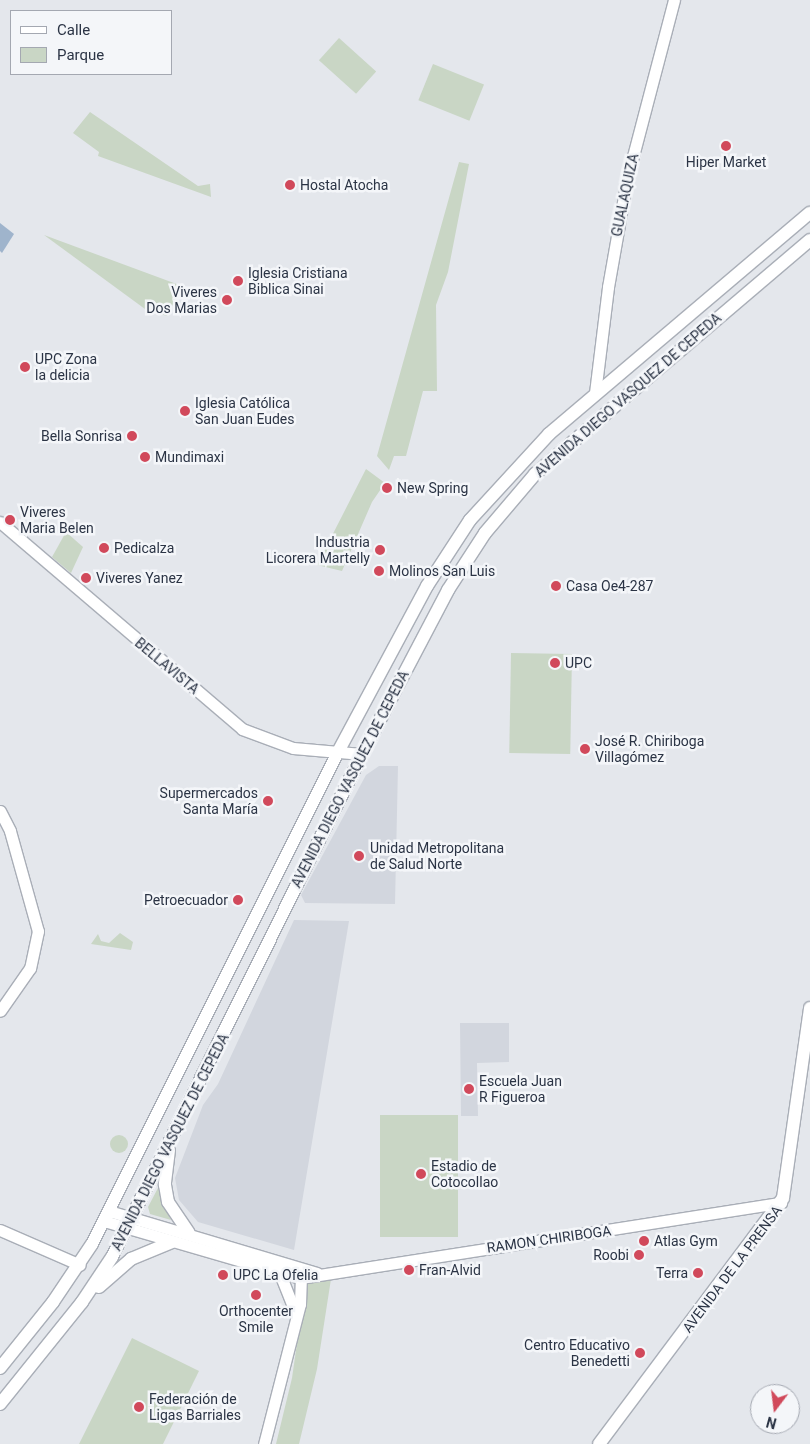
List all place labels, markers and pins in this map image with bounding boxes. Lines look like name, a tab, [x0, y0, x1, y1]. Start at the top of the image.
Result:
marker: Hiper Market	[720, 140, 732, 152]
place label: Hiper Market	[686, 154, 766, 170]
place label: Hostal Atocha	[300, 177, 388, 193]
marker: Hostal Atocha	[284, 179, 296, 191]
place label: Iglesia Cristiana Biblica Sinai	[248, 265, 348, 298]
marker: Iglesia Cristiana Biblica Sinai	[232, 275, 244, 287]
place label: Viveres Dos Marias	[146, 284, 217, 316]
marker: Viveres Dos Marias	[221, 294, 233, 306]
place label: UPC Zona la delicia	[35, 351, 97, 384]
marker: UPC Zona la delicia	[19, 361, 31, 373]
place label: Iglesia Católica San Juan Eudes	[195, 395, 294, 428]
marker: Iglesia Católica San Juan Eudes	[179, 405, 191, 417]
place label: Bella Sonrisa	[41, 428, 122, 444]
marker: Bella Sonrisa	[126, 430, 138, 442]
place label: Mundimaxi	[155, 449, 224, 465]
marker: Mundimaxi	[139, 451, 151, 463]
place label: New Spring	[397, 480, 468, 496]
marker: New Spring	[381, 482, 393, 494]
place label: Viveres Maria Belen	[20, 504, 94, 536]
marker: Viveres Maria Belen	[4, 514, 16, 526]
place label: Industria Licorera Martelly	[266, 534, 370, 566]
place label: Pedicalza	[114, 540, 174, 556]
marker: Pedicalza	[98, 542, 110, 554]
marker: Industria Licorera Martelly	[374, 544, 386, 556]
place label: Molinos San Luis	[389, 563, 495, 579]
marker: Molinos San Luis	[373, 565, 385, 577]
place label: Viveres Yanez	[96, 570, 183, 586]
marker: Viveres Yanez	[80, 572, 92, 584]
place label: Casa Oe4-287	[566, 578, 653, 594]
marker: Casa Oe4-287	[550, 580, 562, 592]
place label: UPC	[565, 655, 592, 671]
marker: UPC	[549, 657, 561, 669]
place label: José R. Chiriboga Villagómez	[595, 733, 704, 766]
marker: José R. Chiriboga Villagómez	[579, 743, 591, 755]
place label: Supermercados Santa María	[160, 785, 258, 818]
marker: Supermercados Santa María	[262, 795, 274, 807]
place label: Unidad Metropolitana de Salud Norte	[370, 840, 504, 872]
marker: Unidad Metropolitana de Salud Norte	[352, 849, 366, 863]
place label: Petroecuador	[144, 892, 228, 908]
marker: Petroecuador	[232, 894, 244, 906]
place label: Escuela Juan R Figueroa	[479, 1073, 562, 1106]
marker: Escuela Juan R Figueroa	[463, 1083, 475, 1095]
place label: Estadio de Cotocollao	[431, 1158, 498, 1190]
marker: Estadio de Cotocollao	[415, 1168, 427, 1180]
place label: Atlas Gym	[654, 1233, 718, 1249]
marker: Atlas Gym	[638, 1235, 650, 1247]
place label: Roobi	[593, 1247, 629, 1263]
marker: Roobi	[633, 1249, 645, 1261]
place label: Fran-Alvid	[419, 1262, 481, 1278]
marker: Fran-Alvid	[403, 1264, 415, 1276]
place label: Terra	[656, 1265, 688, 1281]
place label: UPC La Ofelia	[233, 1267, 318, 1283]
marker: Terra	[692, 1267, 704, 1279]
marker: UPC La Ofelia	[217, 1269, 229, 1281]
marker: Orthocenter Smile	[250, 1289, 262, 1301]
place label: Orthocenter Smile	[219, 1303, 293, 1335]
place label: Centro Educativo Benedetti	[524, 1337, 630, 1370]
marker: Centro Educativo Benedetti	[634, 1347, 646, 1359]
place label: Federación de Ligas Barriales	[149, 1391, 241, 1424]
marker: Federación de Ligas Barriales	[133, 1401, 145, 1413]

